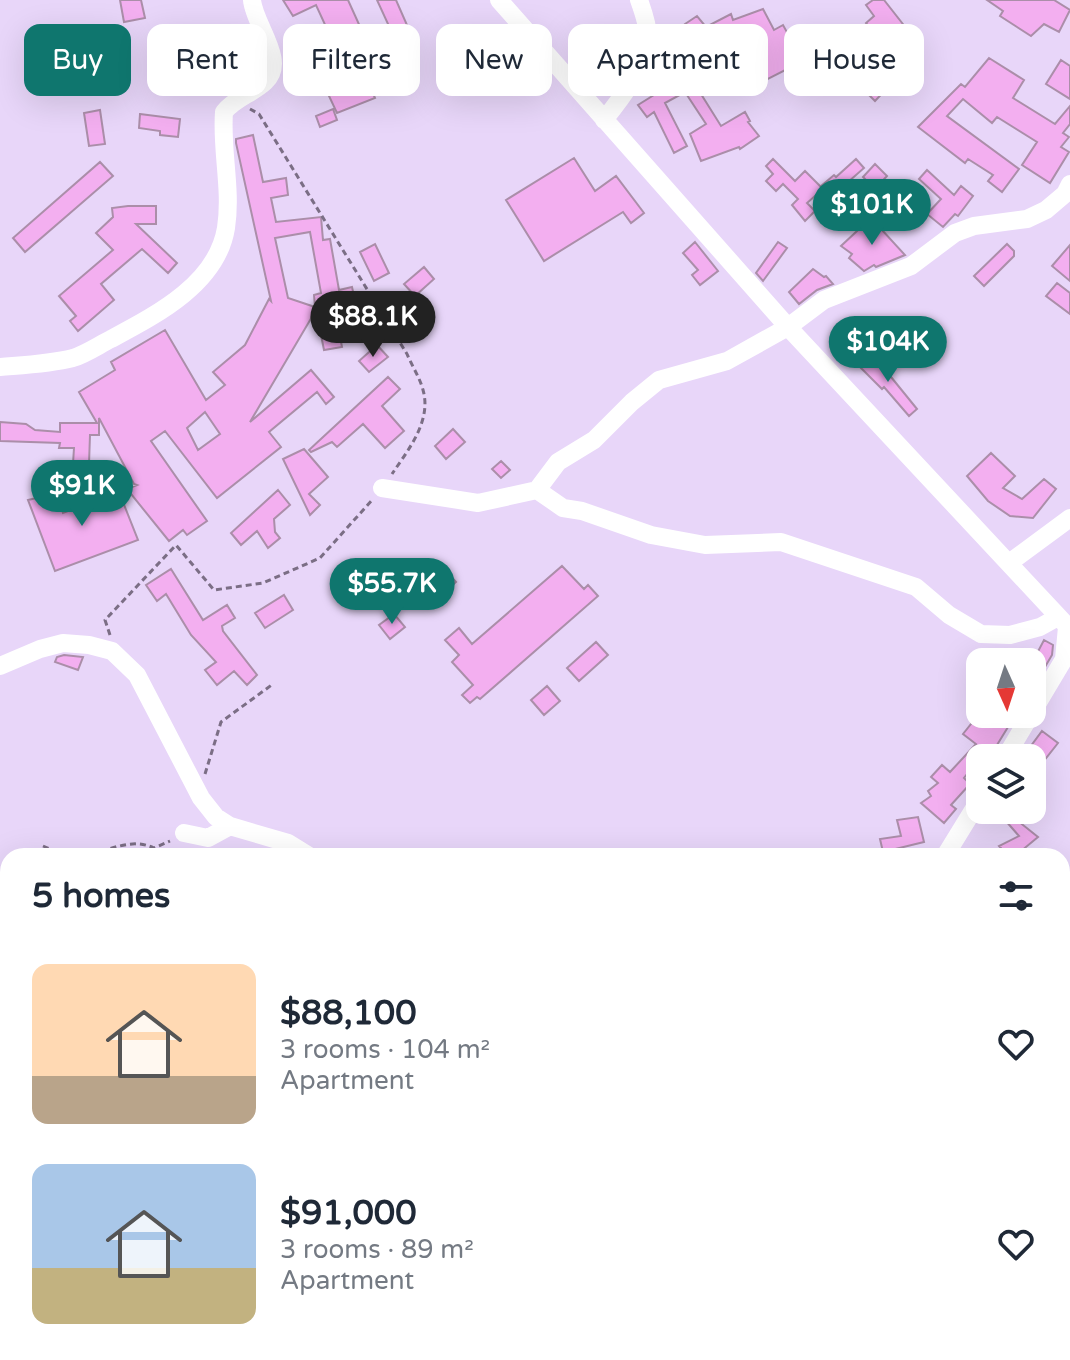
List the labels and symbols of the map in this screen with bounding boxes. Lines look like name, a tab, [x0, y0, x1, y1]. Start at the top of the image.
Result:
pin: $101K	[816, 179, 928, 247]
pin: $88.1K	[308, 291, 438, 359]
pin: $104K	[832, 316, 944, 384]
pin: $91K	[35, 460, 129, 528]
pin: $55.7K	[327, 558, 457, 626]
north arrow	[966, 648, 1046, 728]

